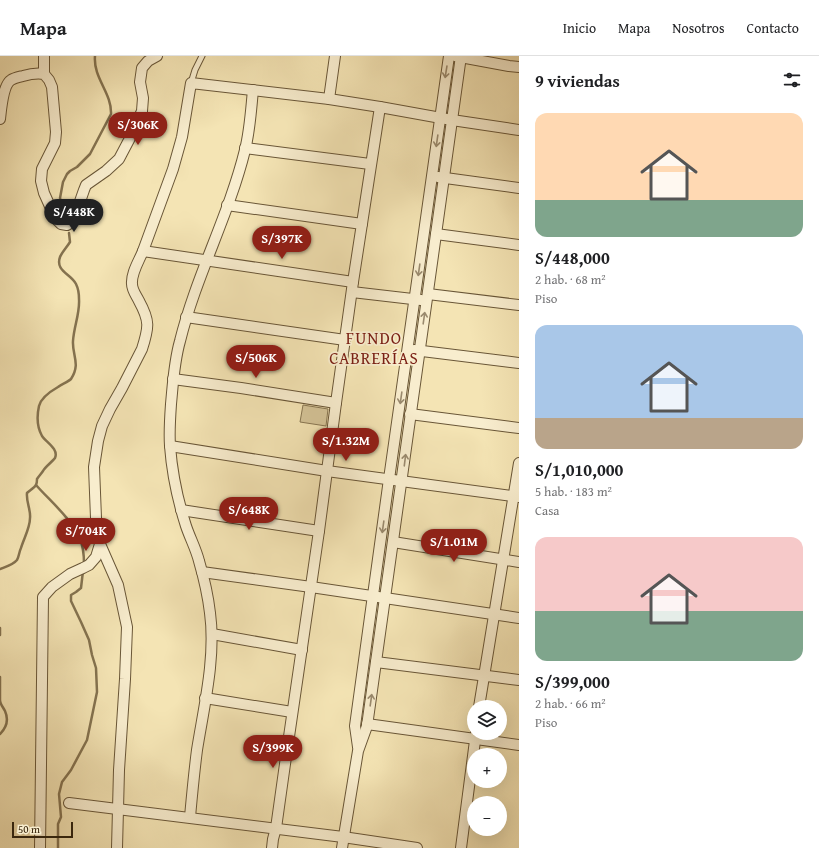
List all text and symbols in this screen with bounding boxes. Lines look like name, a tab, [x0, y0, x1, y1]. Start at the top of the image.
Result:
text: Mapa	[20, 14, 67, 42]
text: Inicio	[563, 18, 596, 38]
text: Mapa	[618, 18, 650, 38]
text: Nosotros	[672, 18, 725, 38]
text: Contacto	[747, 18, 799, 38]
one-way arrow	[442, 65, 450, 78]
text: 9 viviendas	[535, 68, 620, 93]
icon: filters	[781, 69, 803, 91]
pin: S/306K	[105, 112, 171, 146]
text: S/306K	[117, 115, 159, 134]
one-way arrow	[433, 134, 441, 147]
icon: home	[633, 139, 705, 211]
pin: S/448K	[41, 199, 107, 233]
text: S/448K	[53, 202, 95, 221]
pin: S/397K	[249, 226, 315, 260]
text: S/397K	[261, 229, 303, 248]
text: S/448,000	[535, 245, 610, 270]
one-way arrow	[415, 263, 423, 276]
text: 2 hab. · 68 m²	[535, 270, 606, 289]
text: Piso	[535, 289, 557, 308]
one-way arrow	[420, 311, 428, 324]
district label: FUNDO CABRERÍAS	[329, 325, 419, 370]
pin: S/506K	[223, 345, 289, 379]
text: S/506K	[235, 348, 277, 367]
icon: home	[633, 351, 705, 423]
one-way arrow	[397, 391, 405, 404]
pin: S/1.32M	[309, 428, 383, 462]
text: S/1.32M	[322, 431, 370, 450]
one-way arrow	[401, 454, 408, 467]
text: S/1,010,000	[535, 457, 623, 482]
text: 5 hab. · 183 m²	[535, 482, 612, 501]
pin: S/648K	[216, 497, 282, 531]
text: S/648K	[228, 500, 270, 519]
text: Casa	[535, 501, 560, 520]
pin: S/704K	[53, 518, 119, 552]
one-way arrow	[379, 520, 387, 533]
text: S/704K	[65, 521, 107, 540]
pin: S/1.01M	[417, 529, 491, 563]
text: S/1.01M	[430, 532, 478, 551]
icon: home	[633, 563, 705, 635]
text: S/399,000	[535, 669, 610, 694]
one-way arrow	[367, 694, 375, 707]
text: 2 hab. · 66 m²	[535, 694, 606, 713]
map controls	[467, 700, 507, 836]
button: layers	[467, 700, 507, 740]
text: Piso	[535, 713, 557, 732]
pin: S/399K	[240, 735, 306, 769]
text: S/399K	[252, 738, 294, 757]
button: +	[467, 748, 507, 788]
button: −	[467, 796, 507, 836]
scale bar	[12, 820, 73, 839]
text: 50 m	[18, 821, 40, 837]

